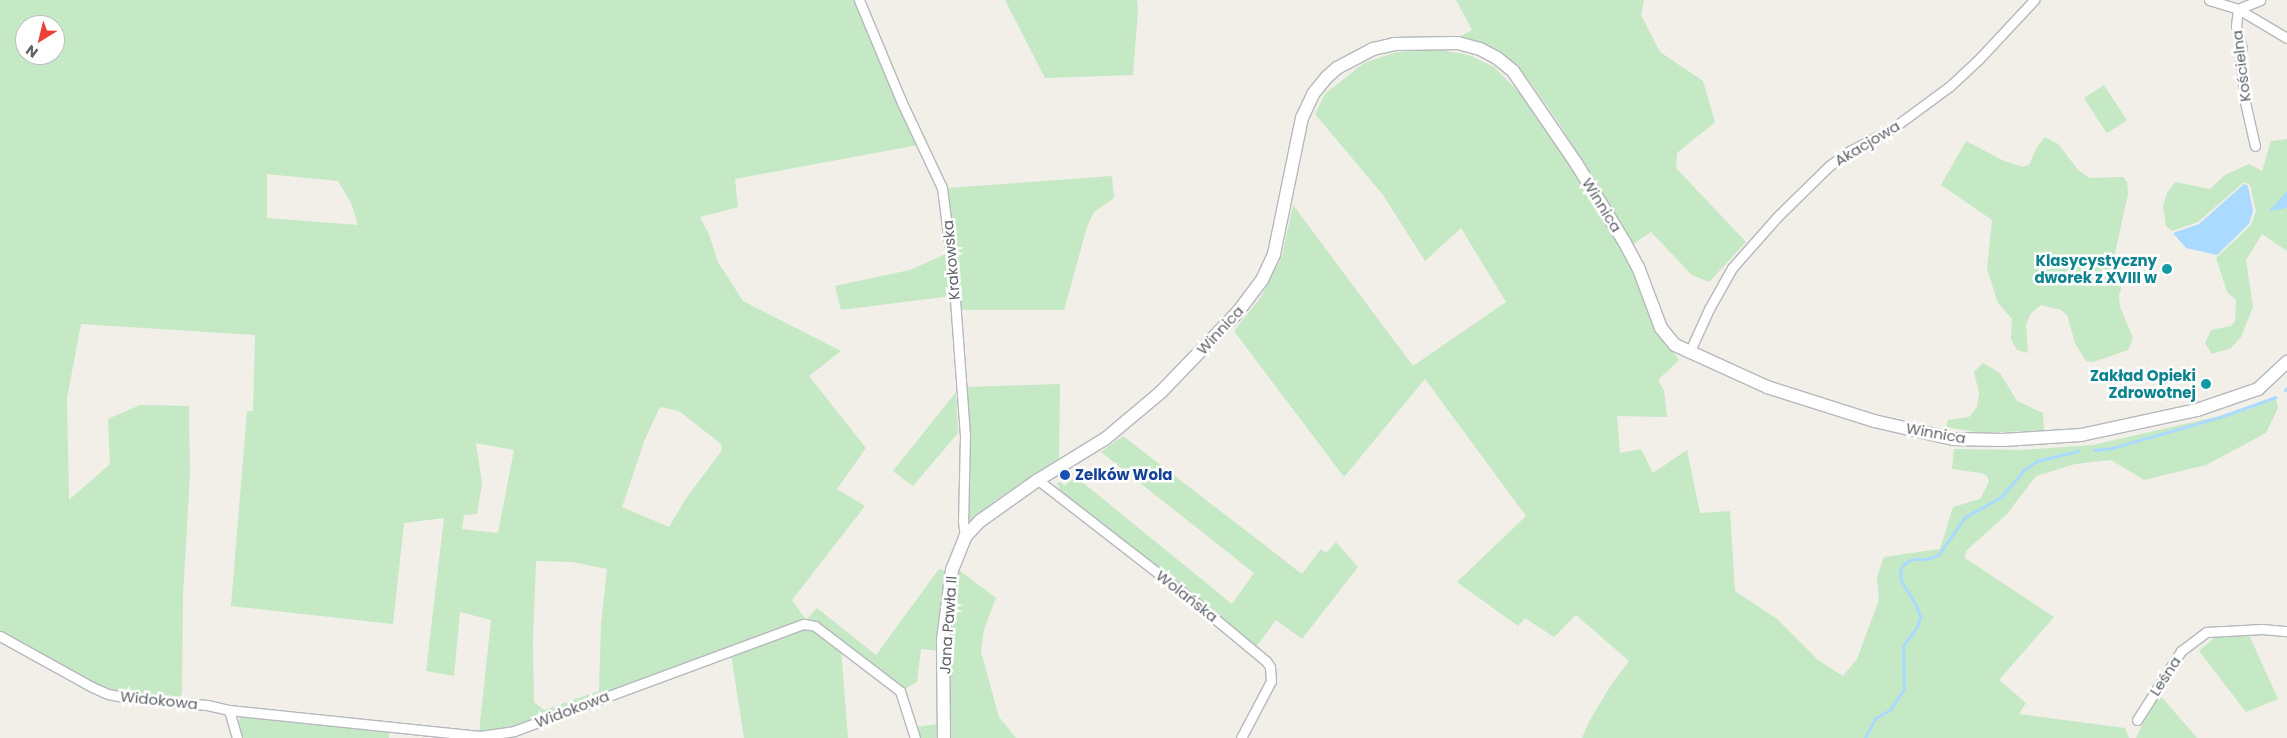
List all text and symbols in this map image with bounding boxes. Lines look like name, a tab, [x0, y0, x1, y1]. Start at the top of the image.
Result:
north arrow	[15, 15, 65, 65]
street label: Kościelna	[2228, 29, 2254, 103]
text: N	[22, 40, 42, 63]
street label: Akacjowa	[1831, 117, 1903, 169]
street label: Winnica	[1578, 175, 1626, 235]
street label: Krakowska	[939, 219, 963, 301]
place label: Klasycystyczny dworek z XVIII w	[2034, 251, 2157, 286]
marker: Klasycystyczny dworek z XVIII w	[2161, 263, 2173, 275]
street label: Winnica	[1193, 302, 1247, 358]
place label: Zakład Opieki Zdrowotnej	[2090, 366, 2196, 401]
marker: Zakład Opieki Zdrowotnej	[2200, 378, 2212, 390]
street label: Winnica	[1905, 419, 1967, 447]
place label: Zelków Wola	[1075, 466, 1173, 484]
marker: Zelków Wola	[1059, 469, 1071, 481]
street label: Wolańska	[1153, 566, 1221, 626]
street label: Jana Pawła II	[936, 575, 960, 675]
street label: Leśna	[2146, 653, 2184, 699]
street label: Widokowa	[119, 687, 199, 713]
street label: Widokowa	[532, 687, 612, 731]

